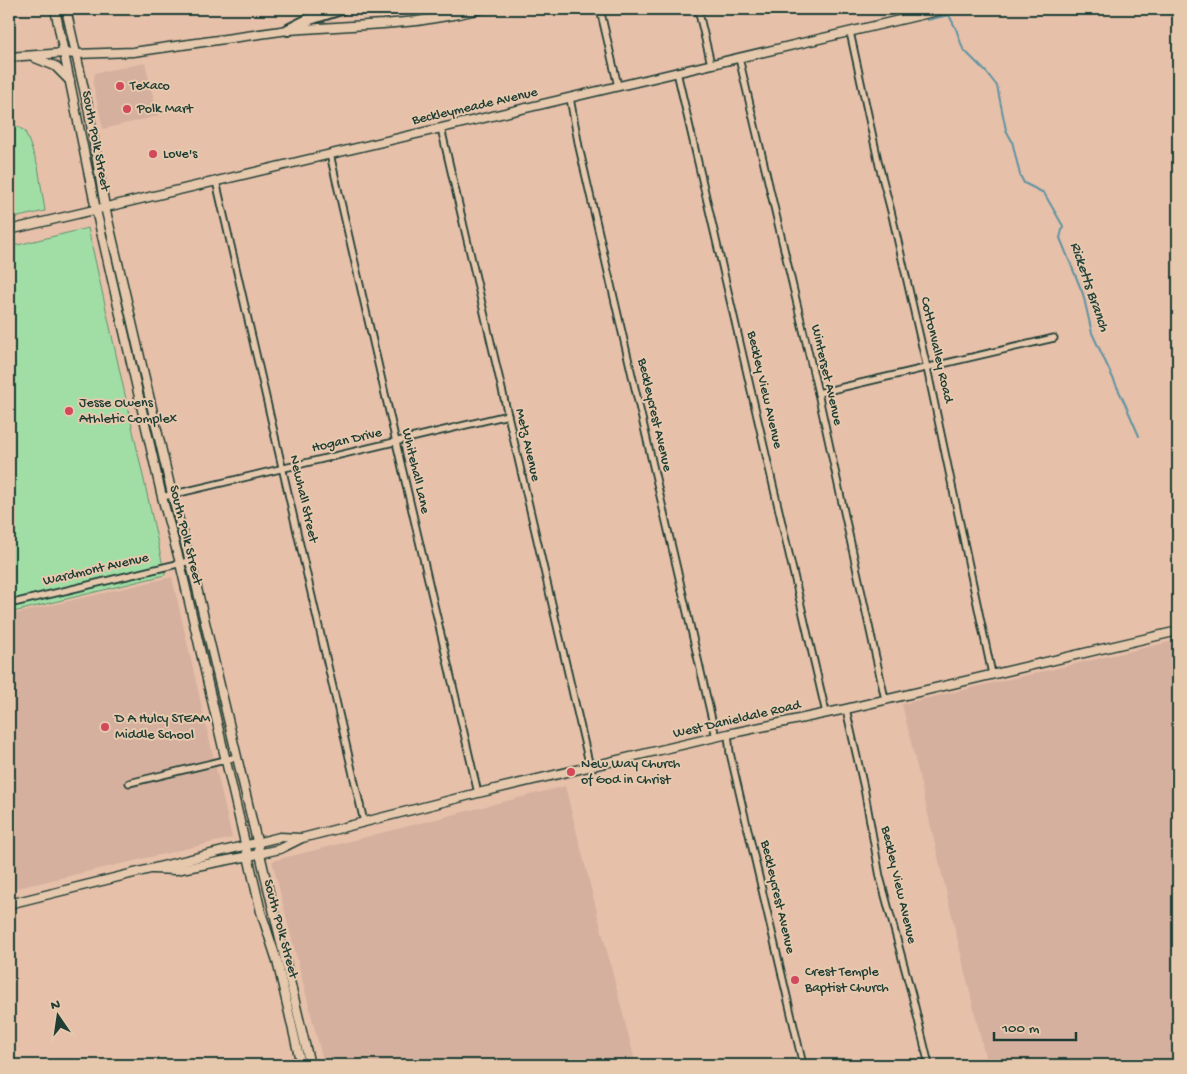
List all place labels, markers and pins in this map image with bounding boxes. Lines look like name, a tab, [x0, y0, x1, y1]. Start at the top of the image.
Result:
place label: Texaco	[129, 78, 170, 95]
marker: Texaco	[114, 80, 126, 92]
place label: Polk Mart	[136, 101, 194, 118]
marker: Polk Mart	[121, 103, 133, 115]
place label: Love's	[163, 146, 198, 163]
marker: Love's	[147, 148, 159, 160]
place label: Jesse Owens Athletic Complex	[79, 395, 178, 428]
marker: Jesse Owens Athletic Complex	[63, 405, 75, 417]
place label: D A Hulcy STEAM Middle School	[114, 711, 210, 744]
marker: D A Hulcy STEAM Middle School	[99, 721, 111, 733]
place label: New Way Church of God in Christ	[581, 756, 681, 789]
marker: New Way Church of God in Christ	[565, 766, 577, 778]
place label: Crest Temple Baptist Church	[804, 964, 889, 997]
marker: Crest Temple Baptist Church	[789, 974, 801, 986]

